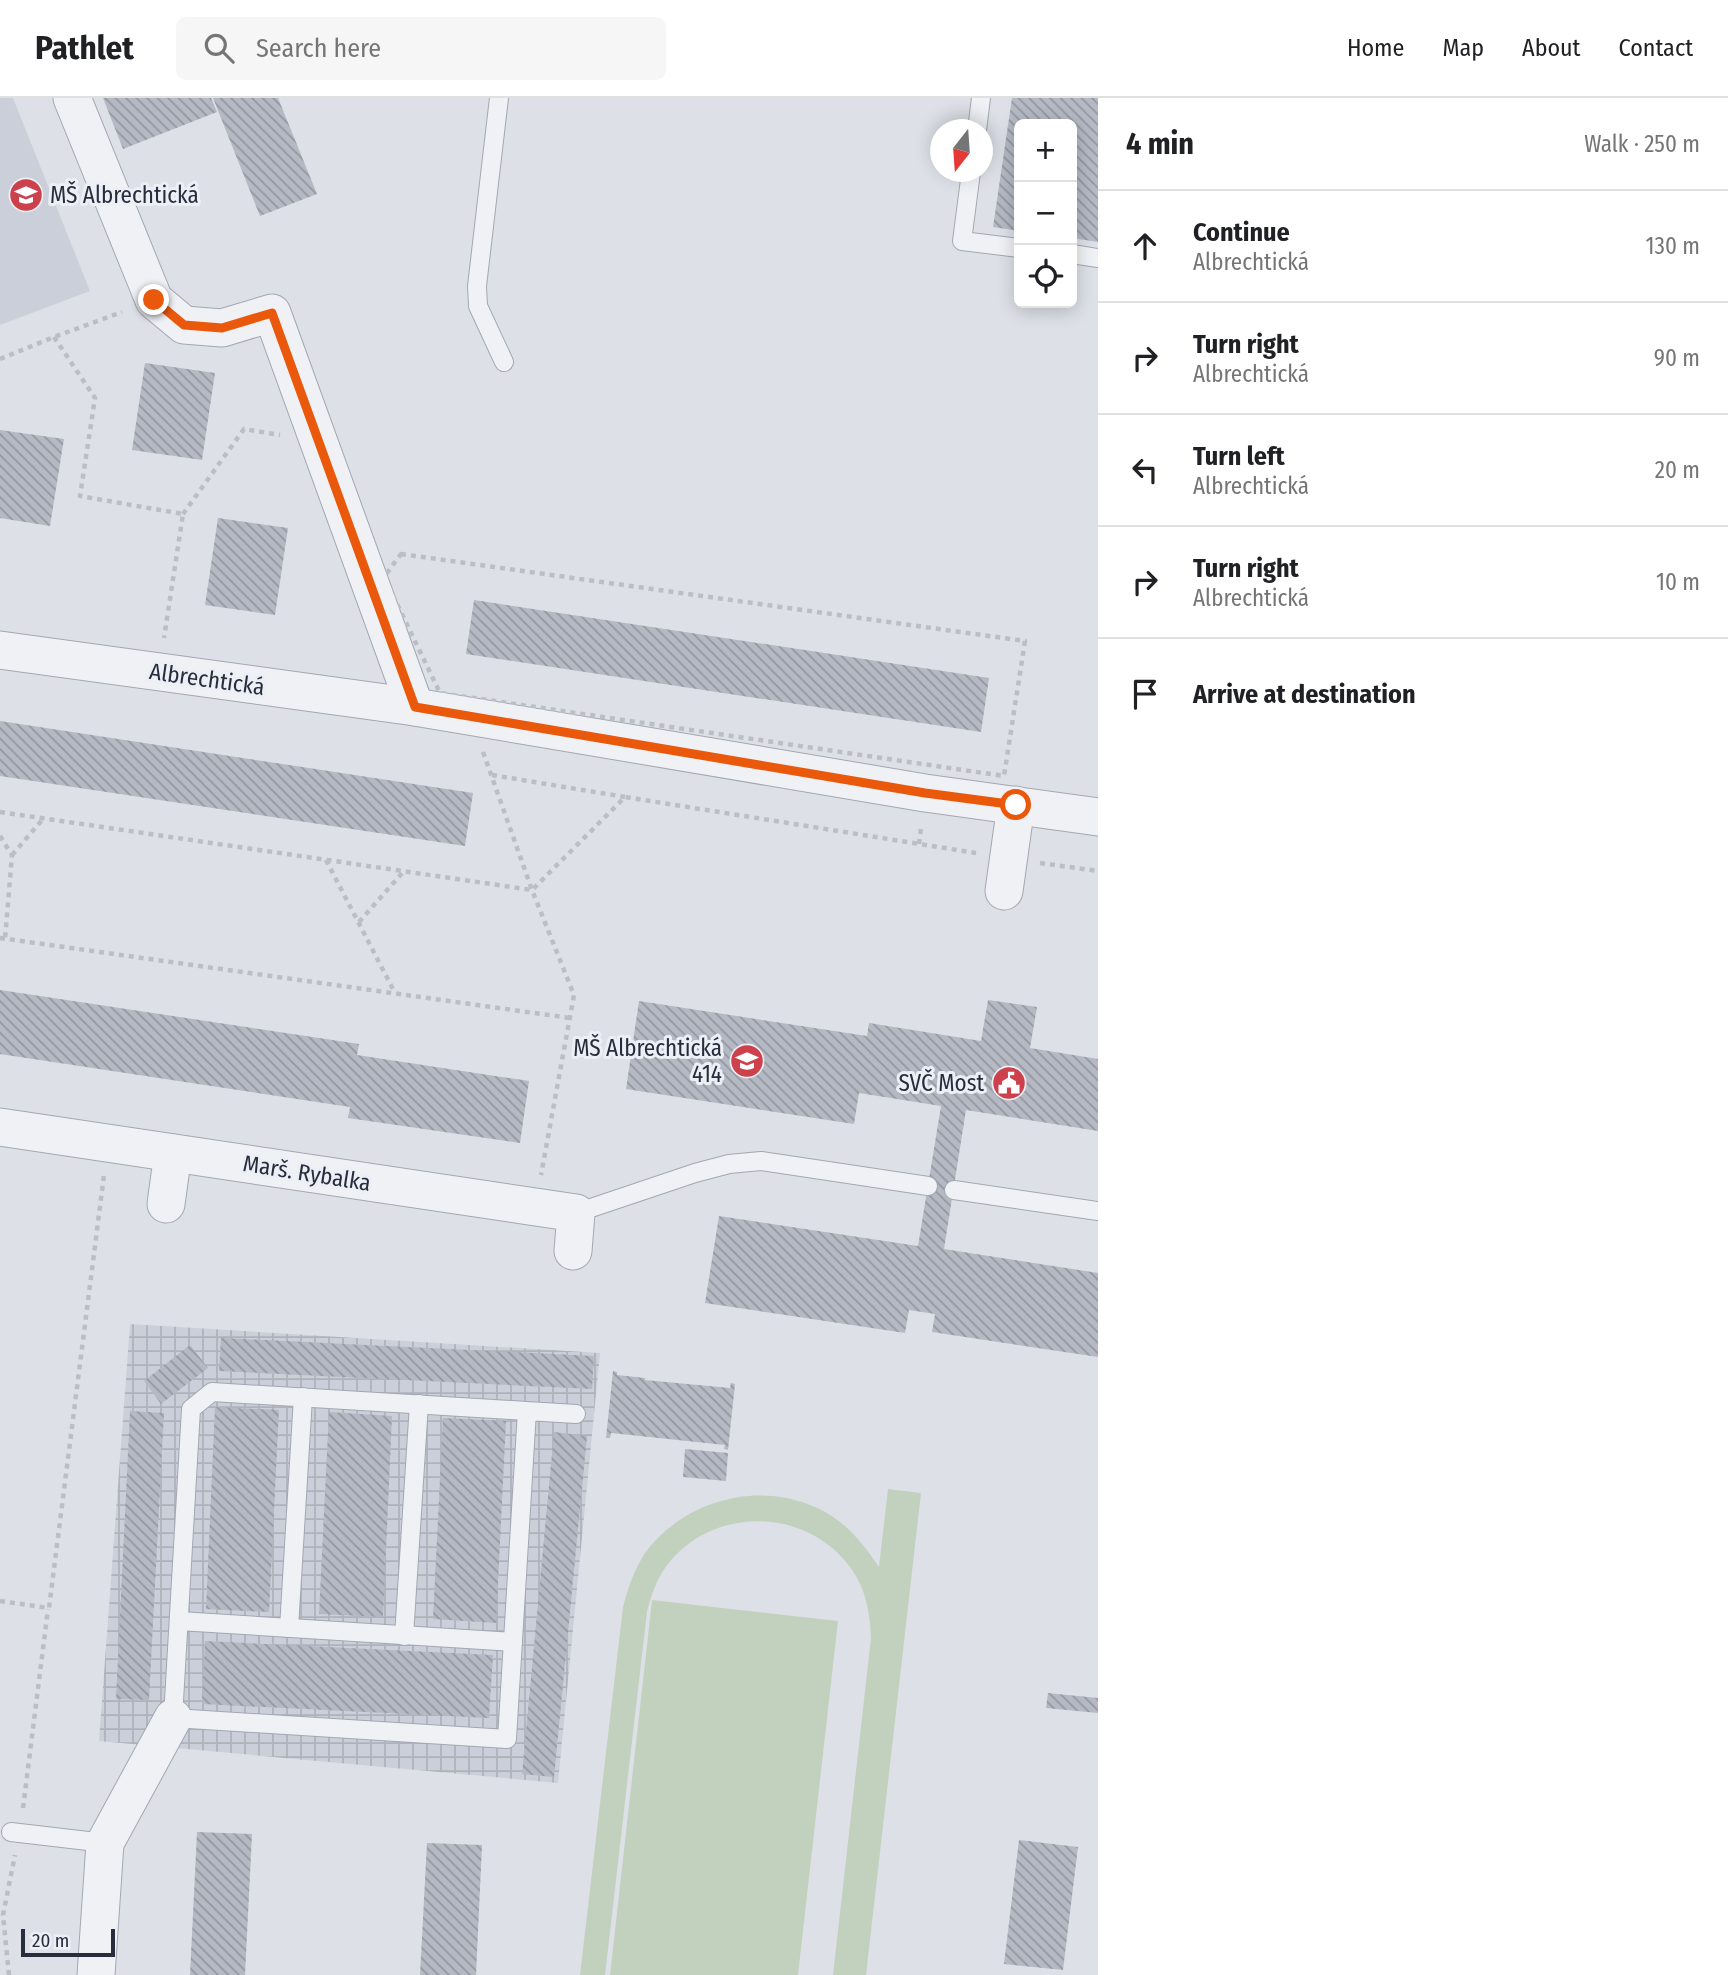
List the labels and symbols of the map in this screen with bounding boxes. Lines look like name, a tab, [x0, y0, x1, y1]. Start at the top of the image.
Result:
north arrow	[930, 119, 993, 182]
school or university icon: MŠ Albrechtická	[7, 176, 45, 214]
place label: MŠ Albrechtická	[50, 180, 199, 209]
route end	[138, 284, 169, 315]
street label: Albrechtická	[148, 657, 266, 701]
route start	[1000, 789, 1031, 820]
place label: MŠ Albrechtická 414	[573, 1033, 722, 1088]
school or university icon: MŠ Albrechtická 414	[728, 1042, 766, 1080]
public building icon: SVČ Most	[990, 1064, 1028, 1102]
place label: SVČ Most	[899, 1068, 984, 1097]
street label: Marš. Rybalka	[241, 1149, 373, 1197]
scale bar	[21, 1926, 116, 1958]

